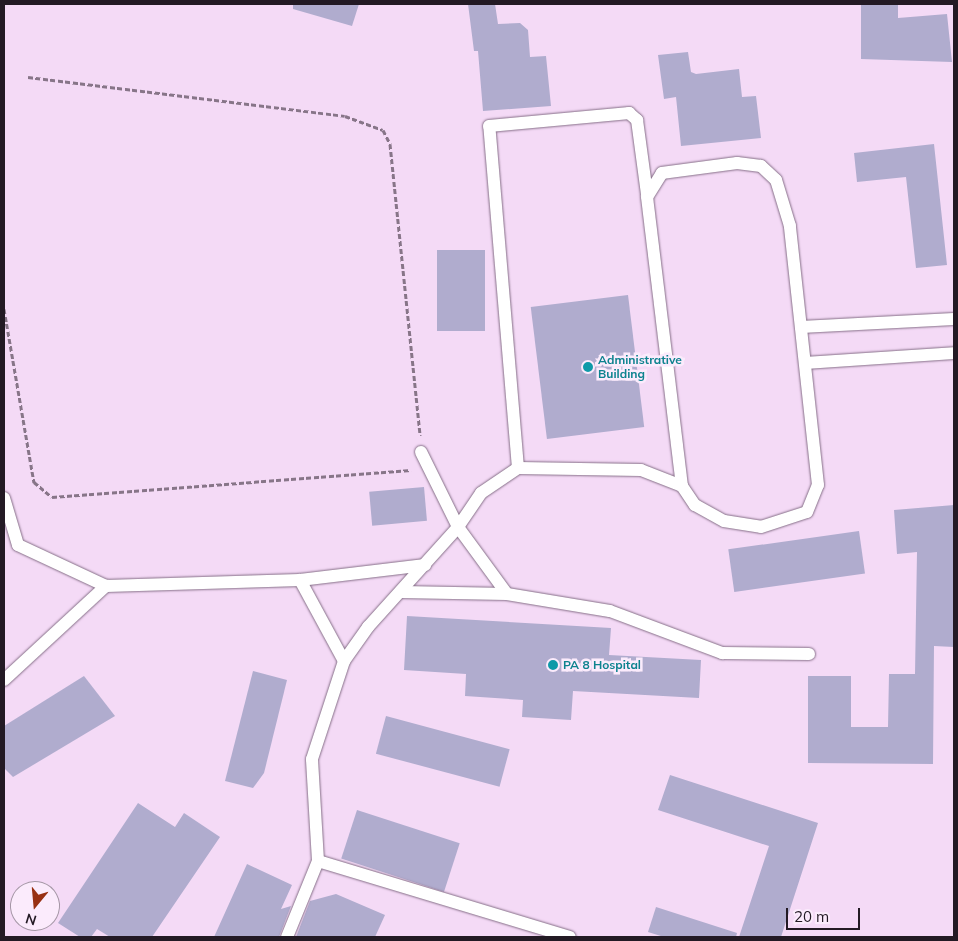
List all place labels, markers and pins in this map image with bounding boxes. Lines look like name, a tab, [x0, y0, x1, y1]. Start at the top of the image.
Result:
place label: Administrative Building	[598, 353, 682, 381]
marker: Administrative Building	[582, 361, 594, 373]
place label: PA 8 Hospital	[563, 658, 641, 672]
marker: PA 8 Hospital	[547, 659, 559, 671]

